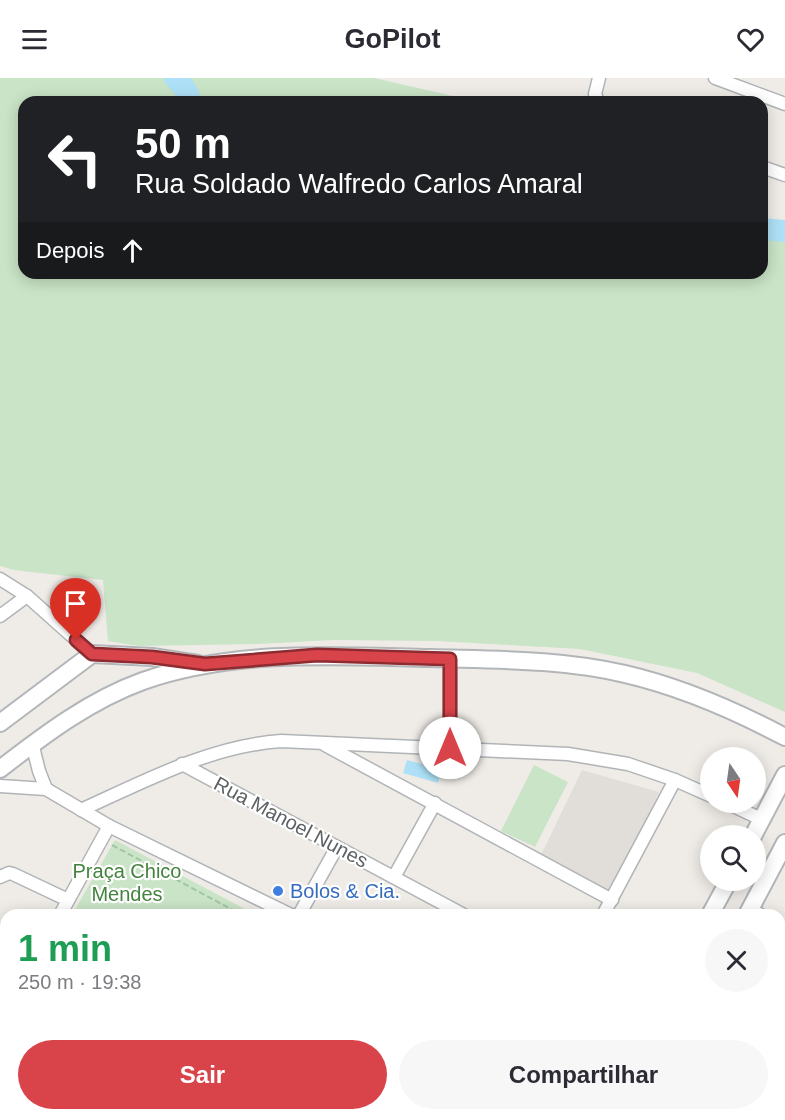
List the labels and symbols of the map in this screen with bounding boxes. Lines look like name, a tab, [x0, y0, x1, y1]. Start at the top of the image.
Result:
pin	[50, 578, 101, 640]
position arrow	[418, 716, 482, 780]
north arrow	[700, 747, 766, 813]
street label: Rua Manoel Nunes	[210, 772, 372, 872]
park label: Praça Chico Mendes	[73, 860, 181, 905]
place label: Bolos & Cia.	[290, 880, 400, 902]
marker: Bolos & Cia.	[271, 884, 285, 898]

